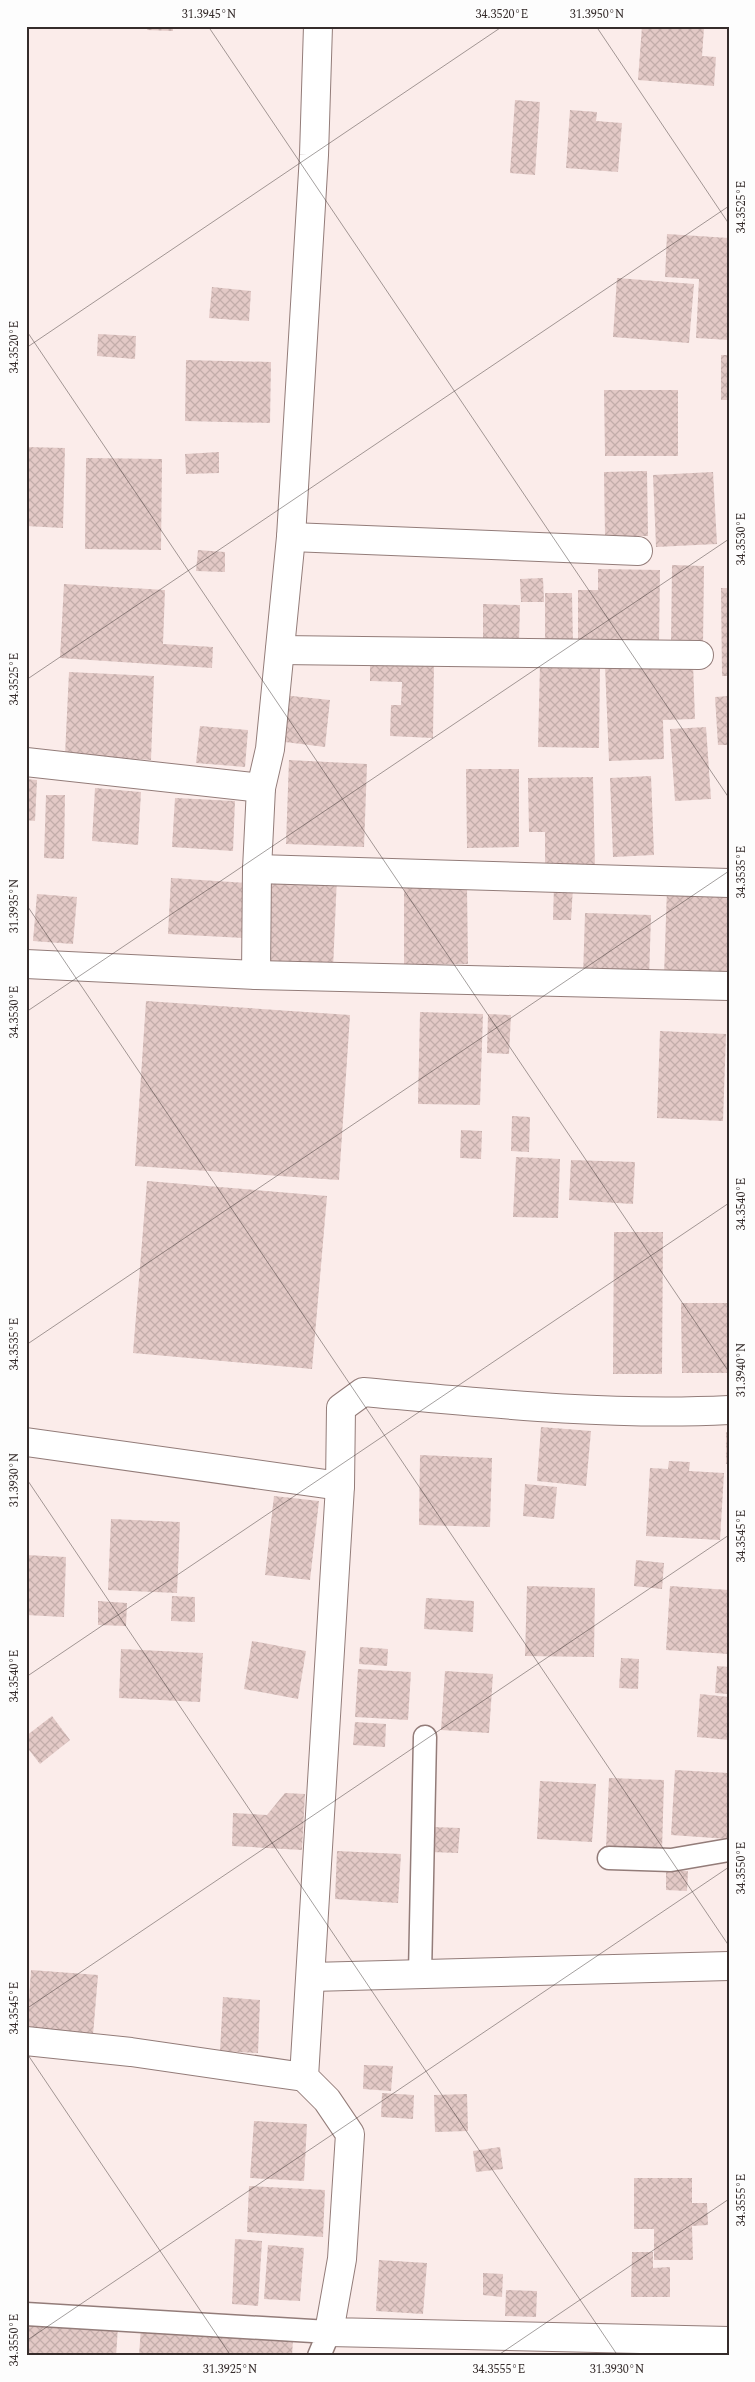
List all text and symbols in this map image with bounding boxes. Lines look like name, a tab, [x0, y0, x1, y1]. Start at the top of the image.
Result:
text: 31.3945°N	[182, 5, 236, 24]
text: 34.3520°E	[476, 5, 528, 24]
text: 31.3950°N	[570, 5, 624, 24]
text: 34.3525°E	[732, 181, 751, 233]
text: 34.3520°E	[5, 321, 24, 373]
text: 34.3530°E	[732, 513, 751, 565]
text: 34.3525°E	[5, 653, 24, 705]
text: 34.3535°E	[732, 846, 751, 898]
text: 31.3935°N	[5, 879, 24, 933]
text: 34.3530°E	[5, 986, 24, 1038]
text: 34.3540°E	[732, 1178, 751, 1230]
text: 34.3535°E	[5, 1318, 24, 1370]
text: 31.3940°N	[732, 1343, 751, 1397]
text: 31.3930°N	[5, 1453, 24, 1507]
text: 34.3545°E	[732, 1510, 751, 1562]
text: 34.3540°E	[5, 1650, 24, 1702]
text: 34.3550°E	[732, 1842, 751, 1894]
text: 34.3545°E	[5, 1982, 24, 2034]
text: 34.3555°E	[732, 2174, 751, 2226]
text: 34.3550°E	[5, 2314, 24, 2366]
text: 31.3925°N	[203, 2360, 257, 2379]
text: 34.3555°E	[473, 2360, 525, 2379]
text: 31.3930°N	[590, 2360, 644, 2379]

